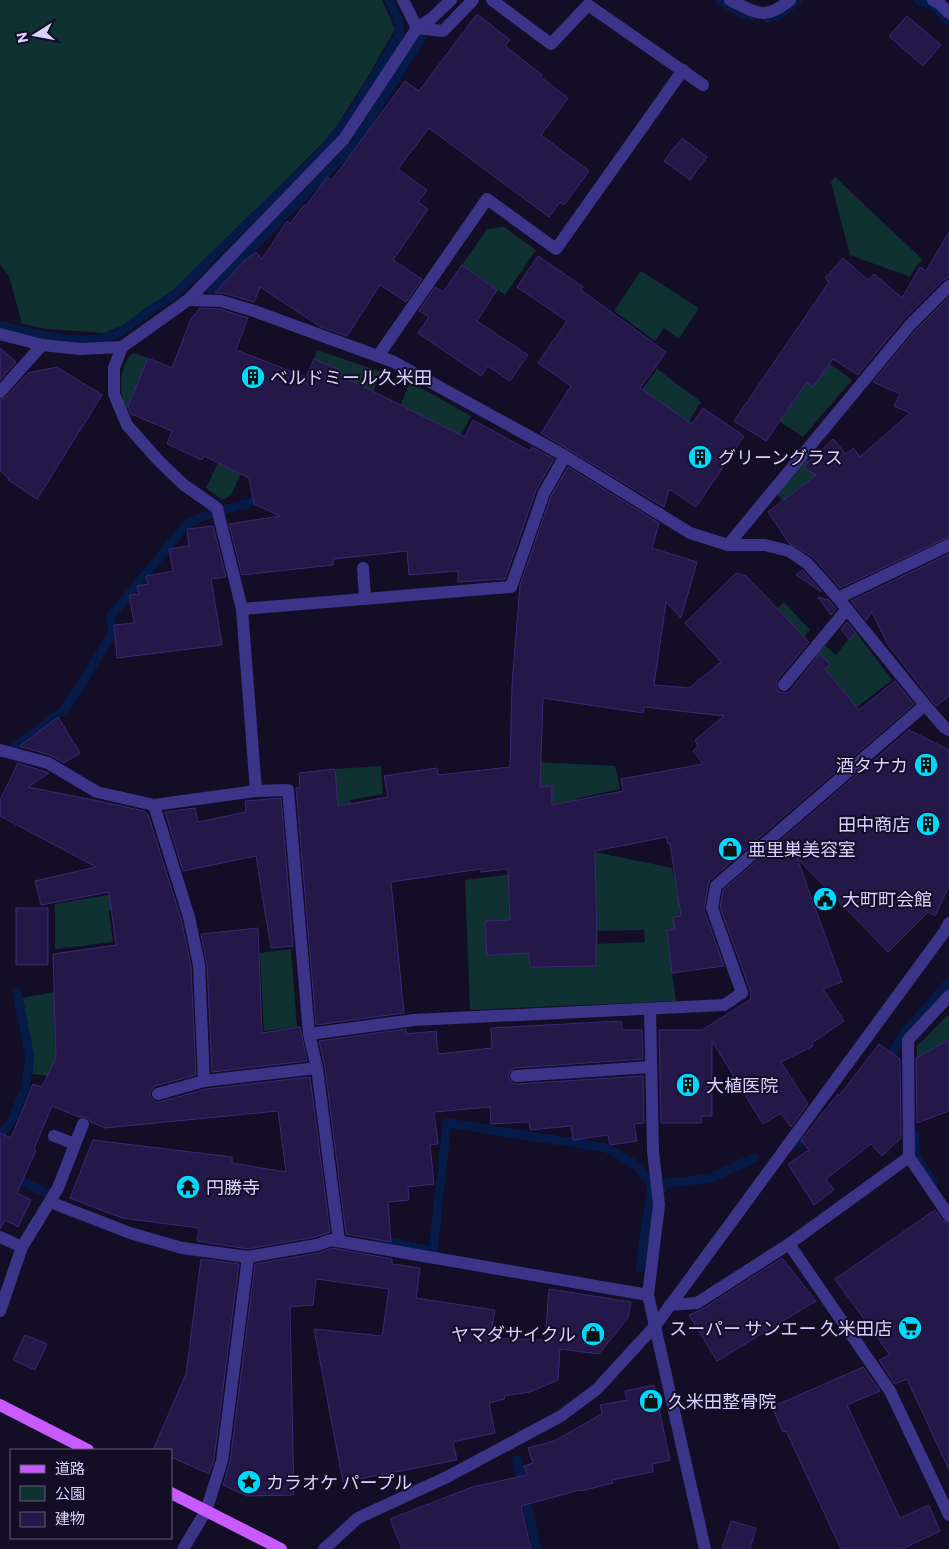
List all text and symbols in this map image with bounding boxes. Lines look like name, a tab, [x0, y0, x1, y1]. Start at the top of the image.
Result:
north arrow	[10, 10, 60, 60]
text: N	[12, 31, 31, 44]
building icon: ベルドミール久米田	[240, 364, 266, 390]
place label: ベルドミール久米田	[270, 366, 432, 388]
building icon: グリーングラス	[687, 444, 713, 470]
place label: グリーングラス	[718, 446, 843, 468]
building icon: 酒タナカ	[913, 752, 939, 778]
place label: 酒タナカ	[836, 754, 908, 776]
building icon: 田中商店	[915, 811, 941, 837]
place label: 田中商店	[838, 813, 910, 835]
shop icon: 亜里巣美容室	[717, 836, 743, 862]
place label: 亜里巣美容室	[748, 838, 856, 860]
public building icon: 大町町会館	[812, 886, 838, 912]
place label: 大町町会館	[842, 888, 932, 910]
building icon: 大植医院	[675, 1072, 701, 1098]
place label: 大植医院	[706, 1074, 778, 1096]
temple icon: 円勝寺	[175, 1174, 201, 1200]
place label: 円勝寺	[206, 1176, 260, 1198]
supermarket icon: スーパー サンエー 久米田店	[897, 1315, 923, 1341]
place label: スーパー サンエー 久米田店	[669, 1317, 892, 1339]
shop icon: ヤマダサイクル	[580, 1321, 606, 1347]
place label: ヤマダサイクル	[451, 1323, 576, 1345]
shop icon: 久米田整骨院	[638, 1388, 664, 1414]
place label: 久米田整骨院	[668, 1390, 776, 1412]
legend	[10, 1449, 172, 1539]
text: 道路	[55, 1459, 85, 1477]
place icon: カラオケ パープル	[236, 1469, 262, 1495]
place label: カラオケ パープル	[266, 1471, 412, 1493]
text: 公園	[55, 1484, 85, 1502]
text: 建物	[55, 1509, 85, 1527]

